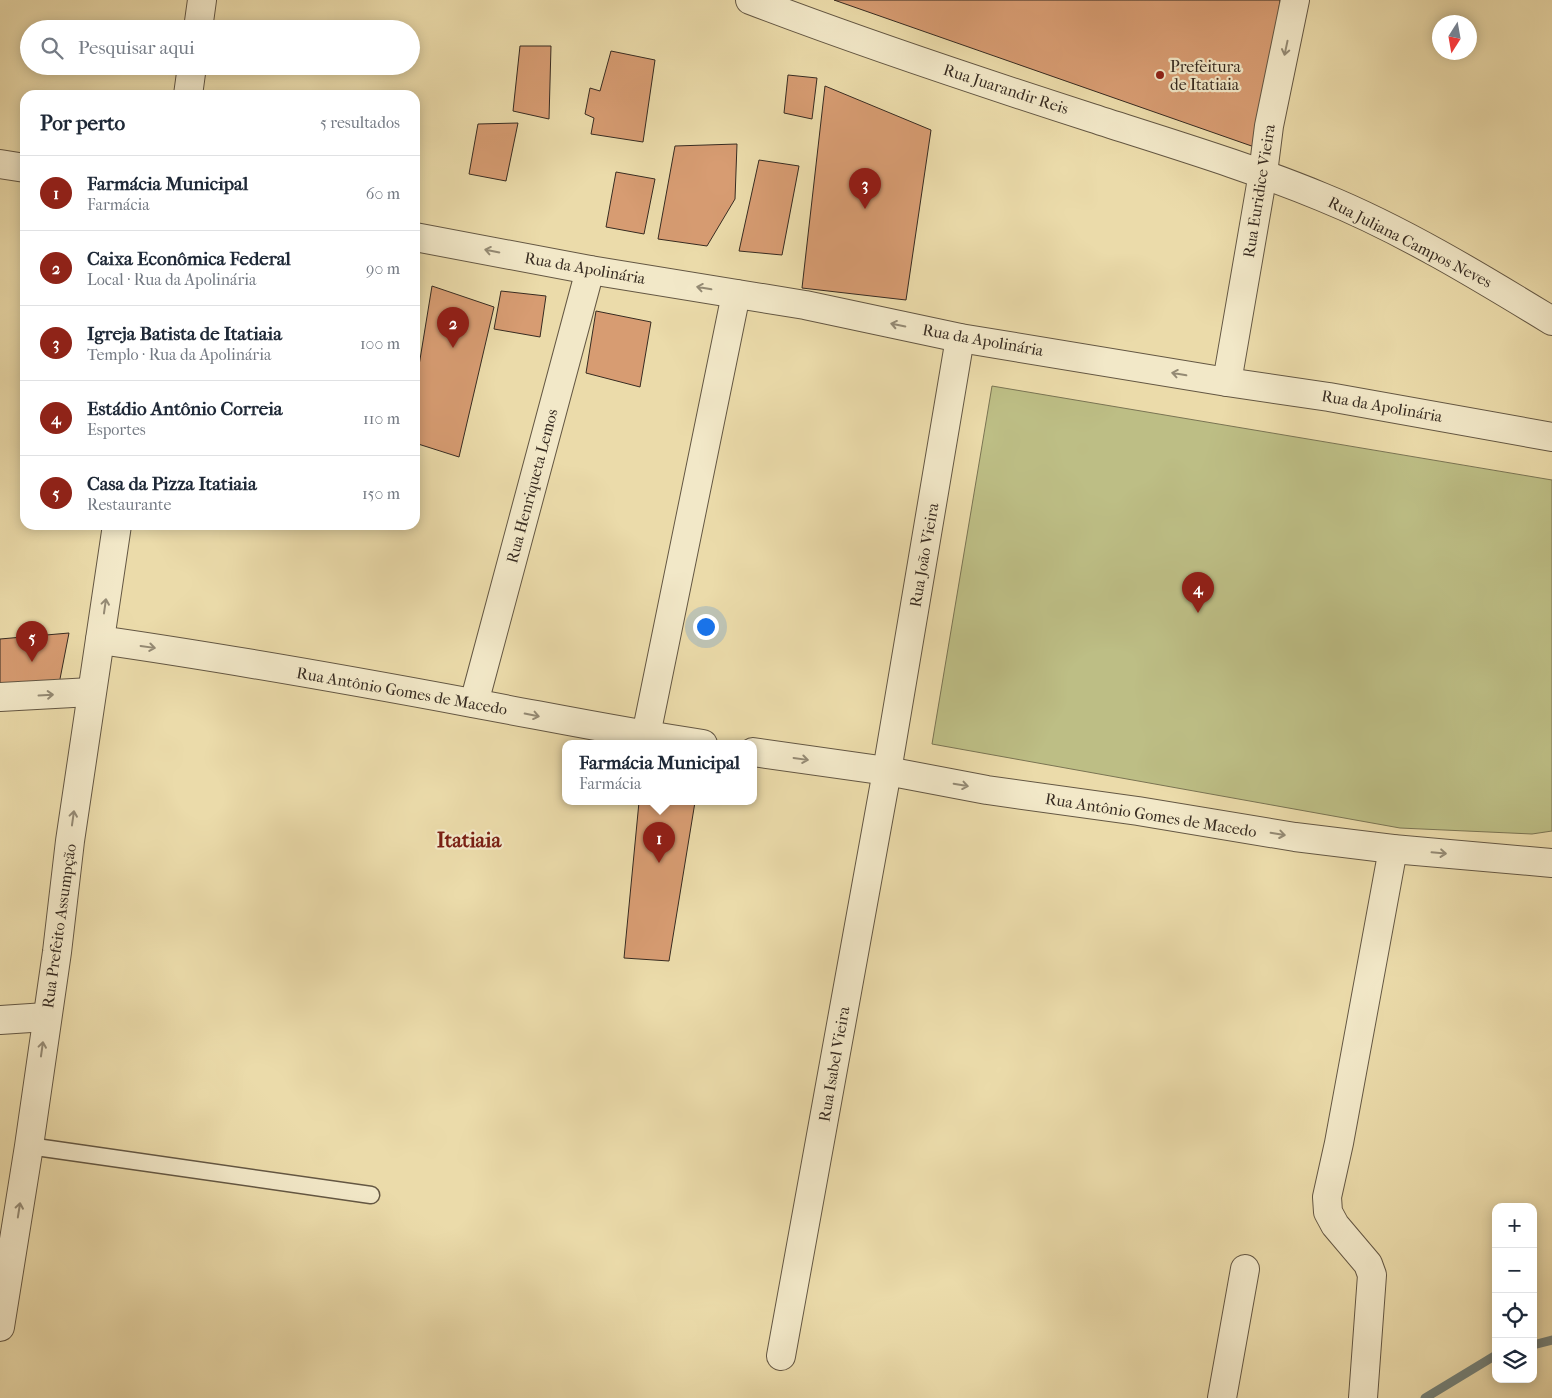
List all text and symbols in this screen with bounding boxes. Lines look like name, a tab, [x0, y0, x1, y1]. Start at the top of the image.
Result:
north arrow	[1432, 15, 1477, 60]
search box	[20, 20, 420, 75]
icon: search	[38, 34, 66, 62]
text: Pesquisar aqui	[78, 37, 195, 59]
one-way arrow	[1281, 39, 1290, 55]
place label: Prefeitura de Itatiaia	[1170, 57, 1241, 94]
street label: Rua Juarandir Reis	[941, 60, 1071, 118]
marker: Prefeitura de Itatiaia	[1154, 69, 1166, 81]
text: Por perto	[40, 111, 125, 135]
text: 5 resultados	[320, 113, 400, 132]
street label: Rua Euridice Vieira	[1239, 122, 1279, 259]
pin: 3	[849, 168, 881, 209]
text: Farmácia Municipal	[87, 173, 248, 195]
text: 1	[53, 184, 59, 203]
text: 60 m	[366, 184, 400, 203]
street label: Rua Juliana Campos Neves	[1325, 192, 1495, 292]
text: Farmácia	[87, 195, 150, 214]
one-way arrow	[484, 246, 500, 256]
text: Caixa Econômica Federal	[87, 248, 291, 270]
street label: Rua da Apolinária	[523, 248, 648, 288]
text: 2	[52, 259, 60, 278]
text: 90 m	[366, 259, 400, 278]
text: Local · Rua da Apolinária	[87, 270, 256, 289]
one-way arrow	[696, 283, 712, 293]
pin: 2	[437, 307, 469, 348]
one-way arrow	[890, 320, 906, 329]
street label: Rua da Apolinária	[921, 320, 1046, 360]
text: Igreja Batista de Itatiaia	[87, 323, 282, 345]
text: 3	[53, 334, 59, 353]
text: 100 m	[360, 334, 400, 353]
text: Templo · Rua da Apolinária	[87, 345, 271, 364]
one-way arrow	[1171, 369, 1187, 379]
street label: Rua da Apolinária	[1320, 386, 1445, 426]
text: Estádio Antônio Correia	[87, 398, 283, 420]
street label: Rua Henriqueta Lemos	[502, 407, 562, 565]
text: 4	[51, 409, 61, 428]
text: 110 m	[363, 409, 400, 428]
text: Esportes	[87, 420, 146, 439]
text: Casa da Pizza Itatiaia	[87, 473, 257, 495]
text: 5	[53, 484, 59, 503]
text: 150 m	[362, 484, 400, 503]
text: Restaurante	[87, 495, 171, 514]
street label: Rua João Vieira	[905, 501, 943, 609]
pin: 4	[1182, 572, 1214, 613]
one-way arrow	[100, 598, 110, 614]
your location	[693, 614, 719, 640]
pin: 5	[16, 621, 48, 662]
one-way arrow	[140, 642, 156, 652]
street label: Rua Antônio Gomes de Macedo	[295, 663, 509, 719]
one-way arrow	[37, 690, 53, 699]
one-way arrow	[524, 710, 540, 720]
popup	[562, 740, 757, 805]
text: Farmácia Municipal	[579, 752, 740, 774]
one-way arrow	[793, 754, 809, 764]
text: Farmácia	[579, 774, 641, 793]
one-way arrow	[953, 781, 969, 791]
street label: Rua Antônio Gomes de Macedo	[1044, 789, 1258, 841]
one-way arrow	[69, 811, 79, 827]
pin: 1	[643, 822, 675, 863]
district label: Itatiaia	[437, 828, 503, 852]
one-way arrow	[1269, 829, 1285, 839]
street label: Rua Prefeito Assumpção	[38, 842, 80, 1010]
one-way arrow	[1431, 848, 1447, 857]
street label: Rua Isabel Vieira	[815, 1004, 854, 1123]
one-way arrow	[37, 1041, 47, 1057]
one-way arrow	[14, 1202, 24, 1218]
map controls	[1492, 1203, 1537, 1383]
button: +	[1492, 1203, 1537, 1248]
button: −	[1492, 1248, 1537, 1293]
button: locate	[1492, 1293, 1537, 1338]
button: layers	[1492, 1338, 1537, 1383]

